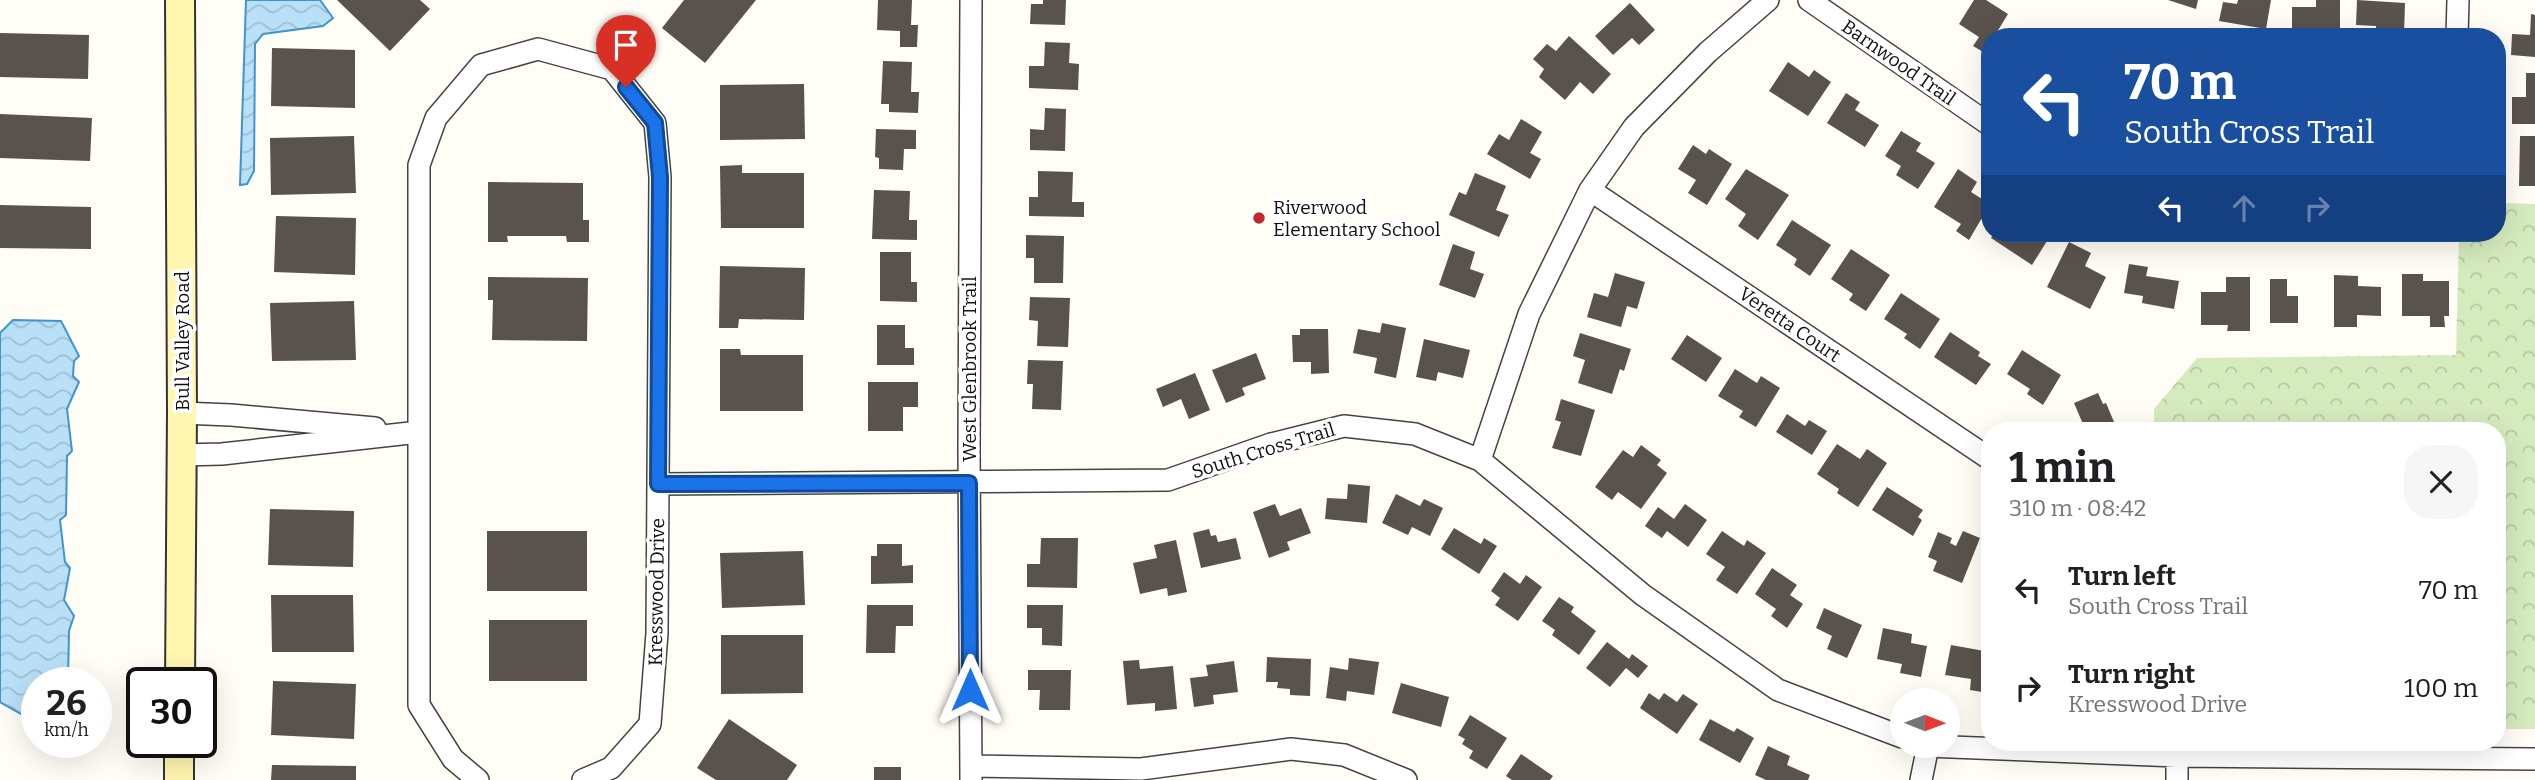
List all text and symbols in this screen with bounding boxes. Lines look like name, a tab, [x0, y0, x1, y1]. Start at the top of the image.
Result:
pin	[596, 15, 656, 87]
street label: Barnwood Trail	[1837, 15, 1960, 110]
icon: arrive	[607, 26, 645, 64]
text: 70 m	[2124, 53, 2236, 112]
icon: left	[2009, 56, 2100, 147]
text: South Cross Trail	[2124, 113, 2374, 151]
icon: left	[2152, 189, 2190, 227]
icon: ahead	[2225, 189, 2263, 227]
icon: right	[2298, 189, 2336, 227]
place label: Riverwood Elementary School	[1273, 196, 1440, 241]
marker: Riverwood Elementary School	[1251, 210, 1267, 226]
street label: Bull Valley Road	[171, 271, 194, 411]
street label: West Glenbrook Trail	[958, 276, 981, 462]
street label: Veretta Court	[1734, 282, 1845, 367]
street label: South Cross Trail	[1189, 418, 1338, 483]
text: 1 min	[2009, 443, 2115, 493]
button: close	[2404, 445, 2478, 519]
text: 310 m · 08:42	[2009, 494, 2146, 522]
street label: Kresswood Drive	[644, 518, 669, 666]
text: Turn left	[2068, 561, 2176, 592]
icon: left	[2009, 571, 2047, 609]
text: 70 m	[2419, 575, 2478, 606]
text: South Cross Trail	[2068, 592, 2248, 620]
position arrow	[933, 653, 1007, 727]
text: Turn right	[2068, 659, 2195, 690]
speed limit sign: 30	[126, 667, 217, 758]
icon: right	[2009, 669, 2047, 707]
text: 100 m	[2404, 673, 2478, 704]
text: 26	[46, 682, 87, 724]
north arrow	[1890, 688, 1960, 758]
map controls	[1890, 688, 1960, 758]
text: Kresswood Drive	[2068, 690, 2247, 718]
text: km/h	[44, 719, 89, 741]

